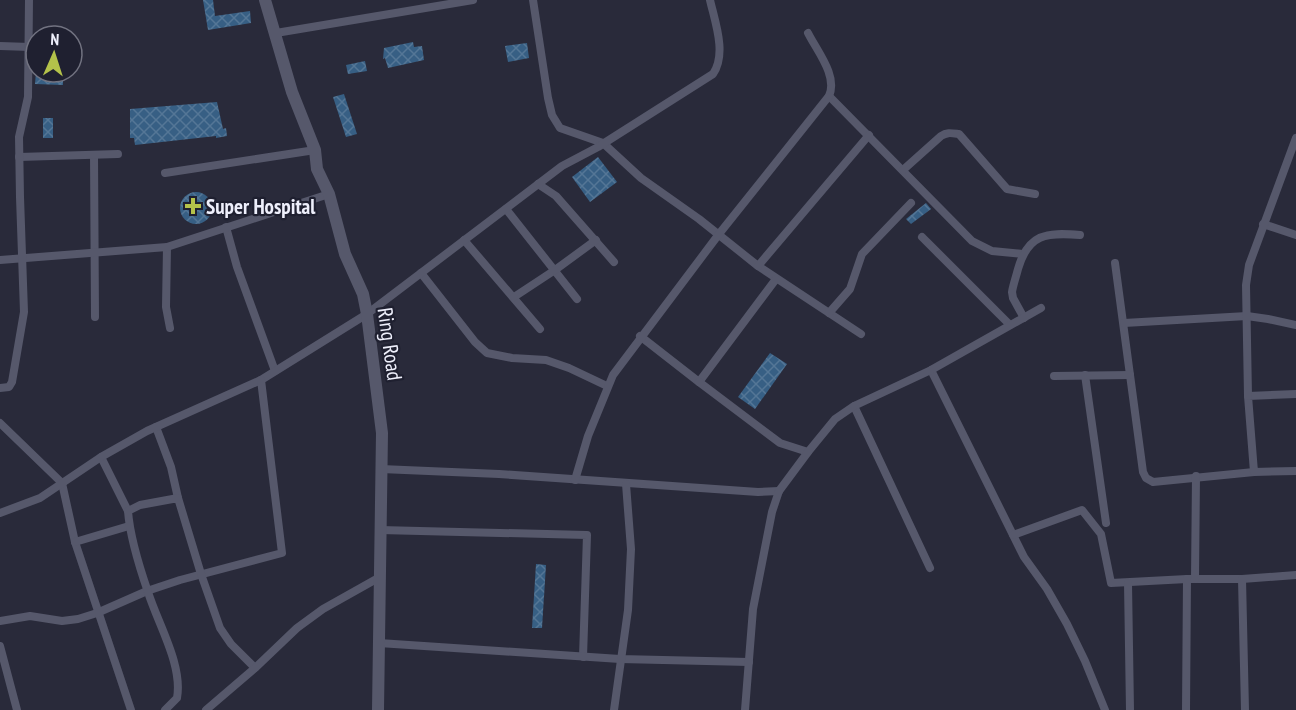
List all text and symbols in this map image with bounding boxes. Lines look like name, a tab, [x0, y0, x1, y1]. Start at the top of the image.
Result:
north arrow	[24, 24, 84, 84]
text: N	[50, 29, 60, 49]
place label: Super Hospital	[206, 193, 316, 220]
marker: Super Hospital	[184, 197, 202, 215]
street label: Ring Road	[372, 306, 408, 382]

